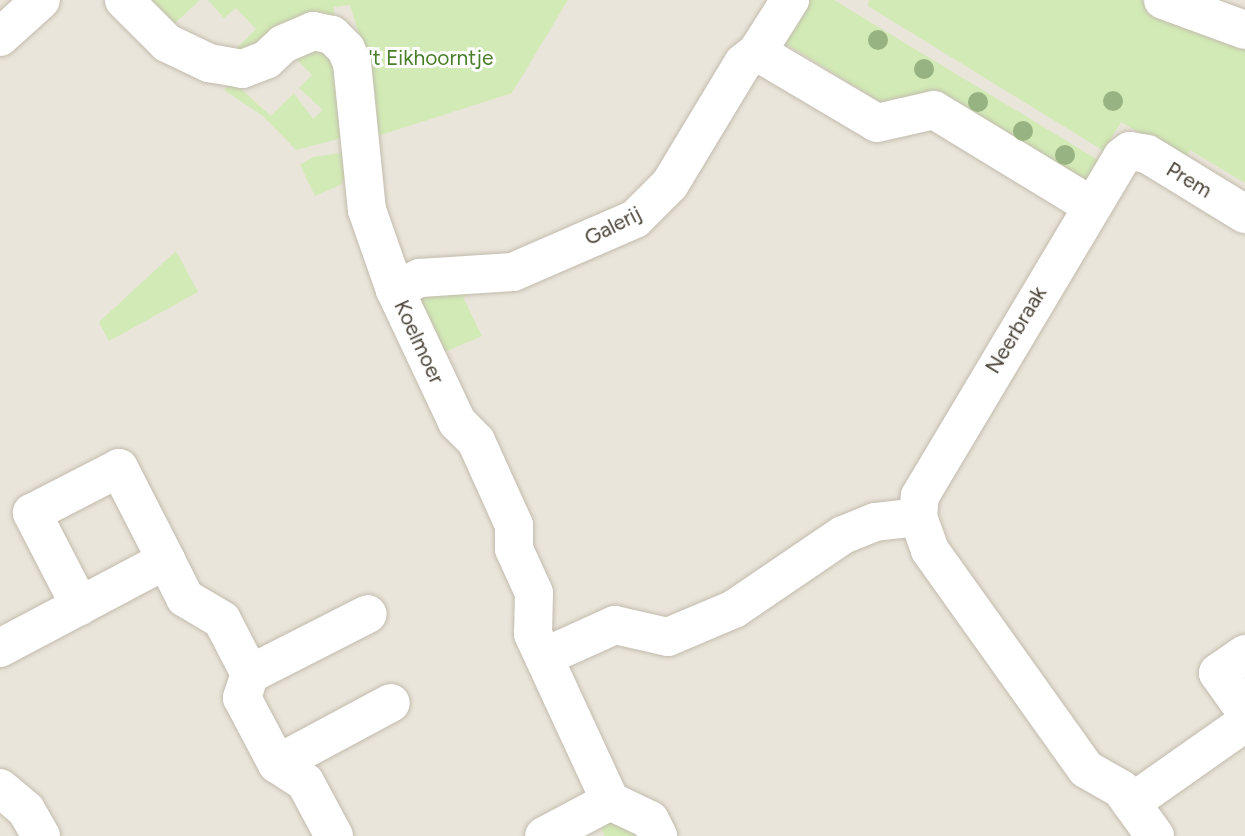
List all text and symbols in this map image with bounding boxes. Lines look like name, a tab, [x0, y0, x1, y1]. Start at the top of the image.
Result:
park label: 't Eikhoorntje	[369, 45, 493, 71]
street label: Prem	[1162, 157, 1216, 203]
street label: Galerij	[580, 201, 646, 251]
street label: Neerbraak	[980, 282, 1052, 378]
street label: Koelmoer	[389, 296, 449, 388]

